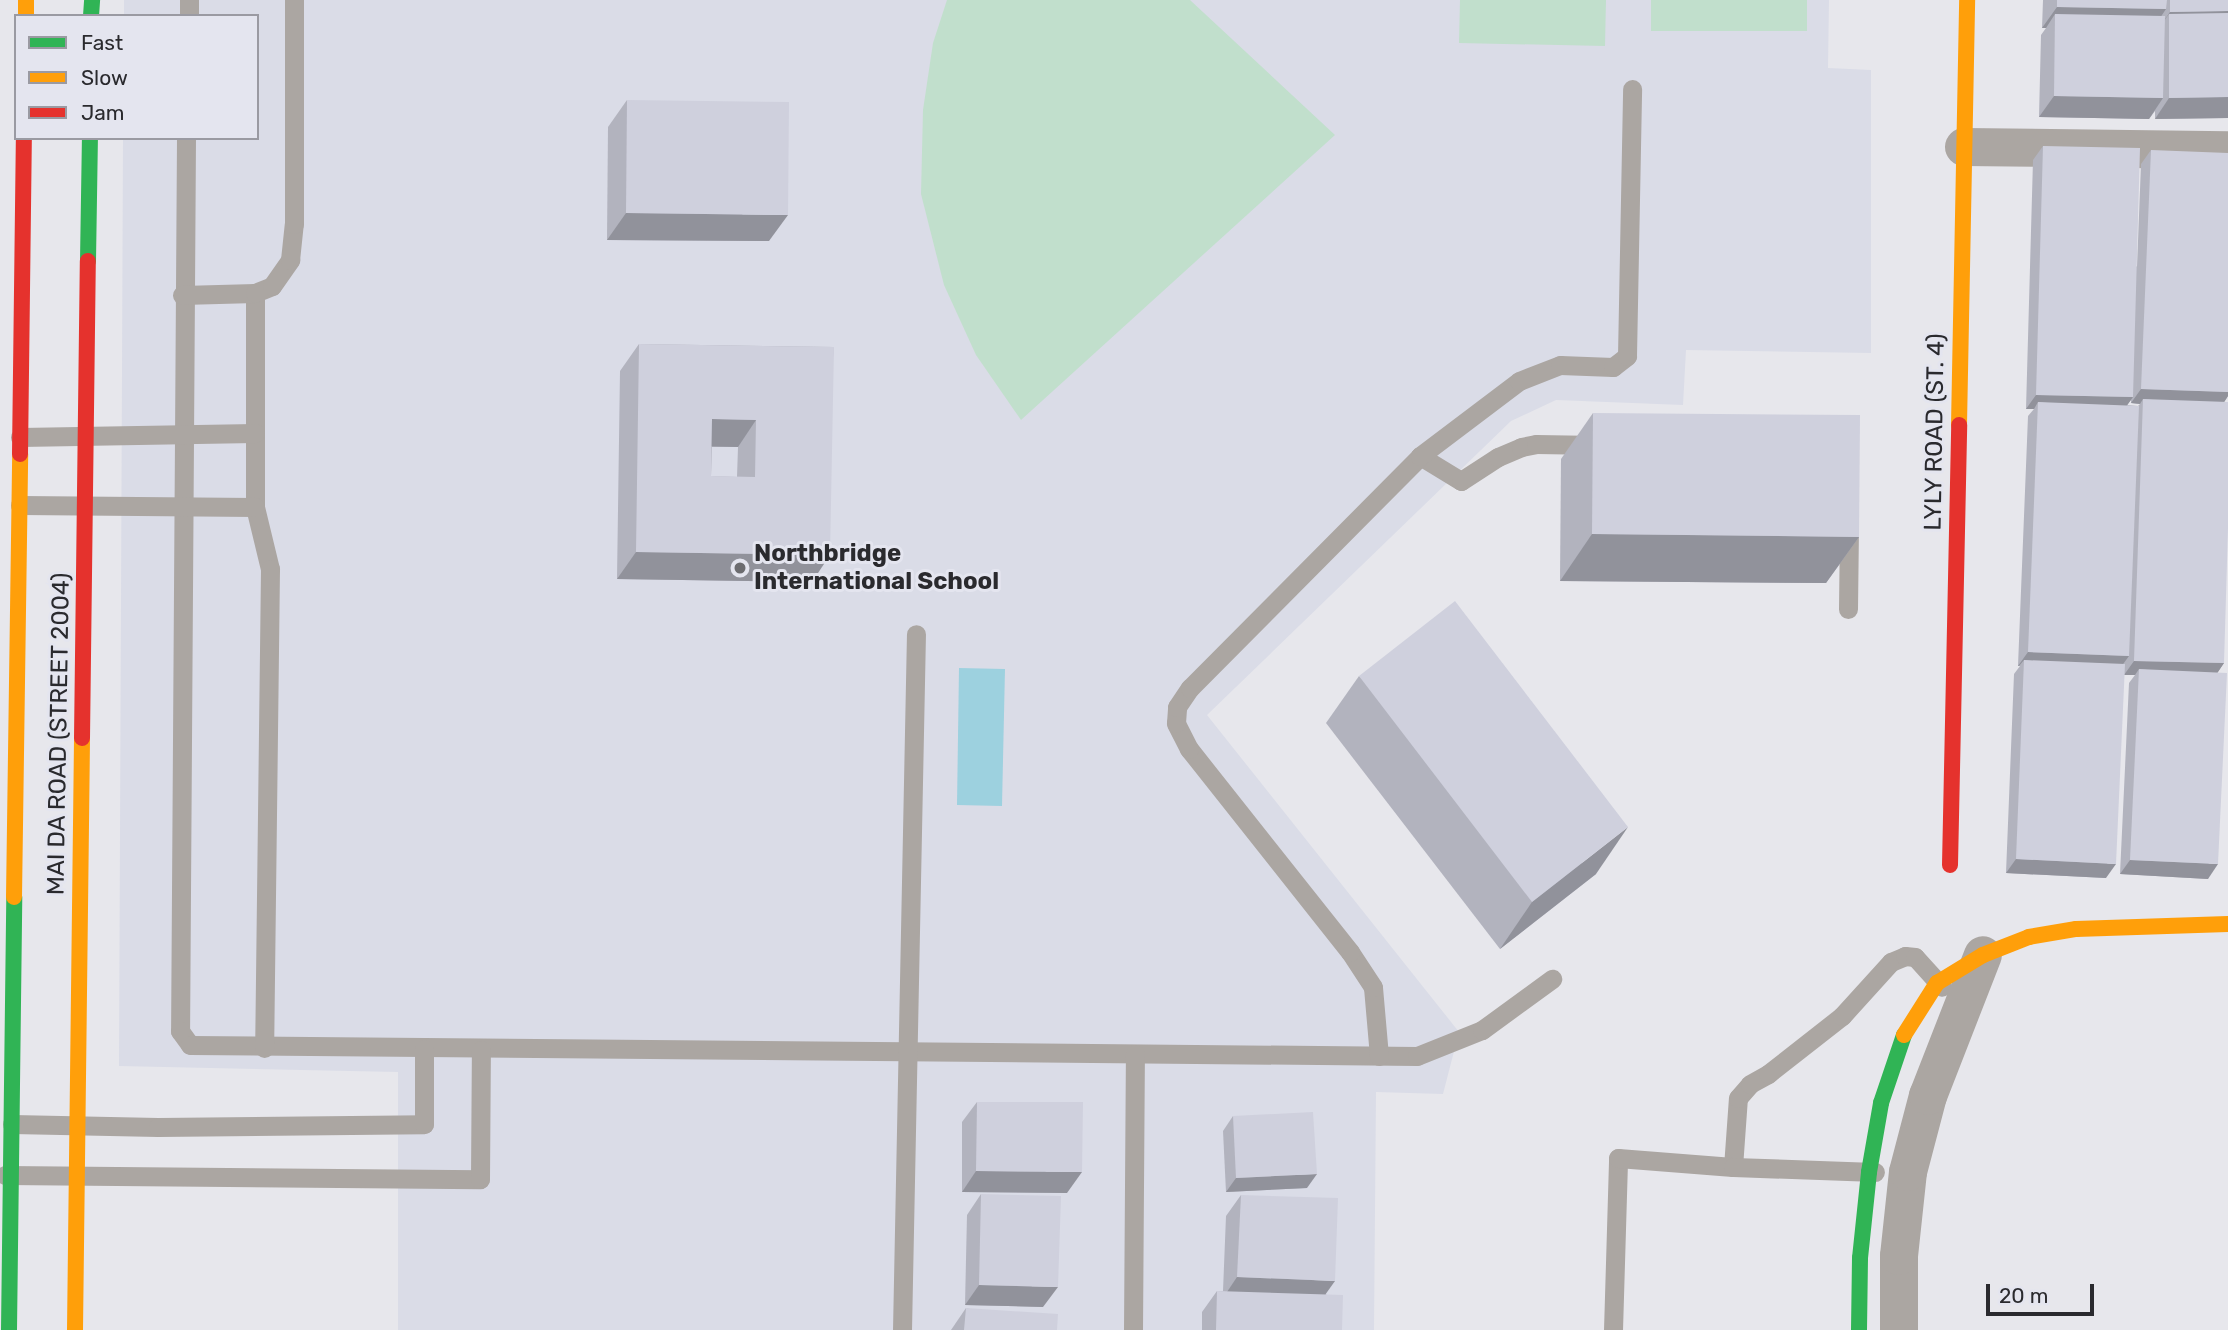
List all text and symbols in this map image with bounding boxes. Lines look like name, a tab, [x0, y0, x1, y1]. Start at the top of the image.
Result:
legend	[14, 14, 259, 140]
text: Fast	[81, 30, 123, 55]
text: Slow	[81, 65, 128, 90]
text: Jam	[81, 100, 125, 125]
street label: LYLY ROAD (ST. 4)	[1919, 333, 1951, 531]
place label: Northbridge International School	[754, 540, 999, 596]
marker: Northbridge International School	[732, 560, 748, 576]
street label: MAI DA ROAD (STREET 2004)	[42, 572, 76, 896]
scale bar	[1990, 1270, 2098, 1314]
text: 20 m	[1999, 1283, 2048, 1308]

